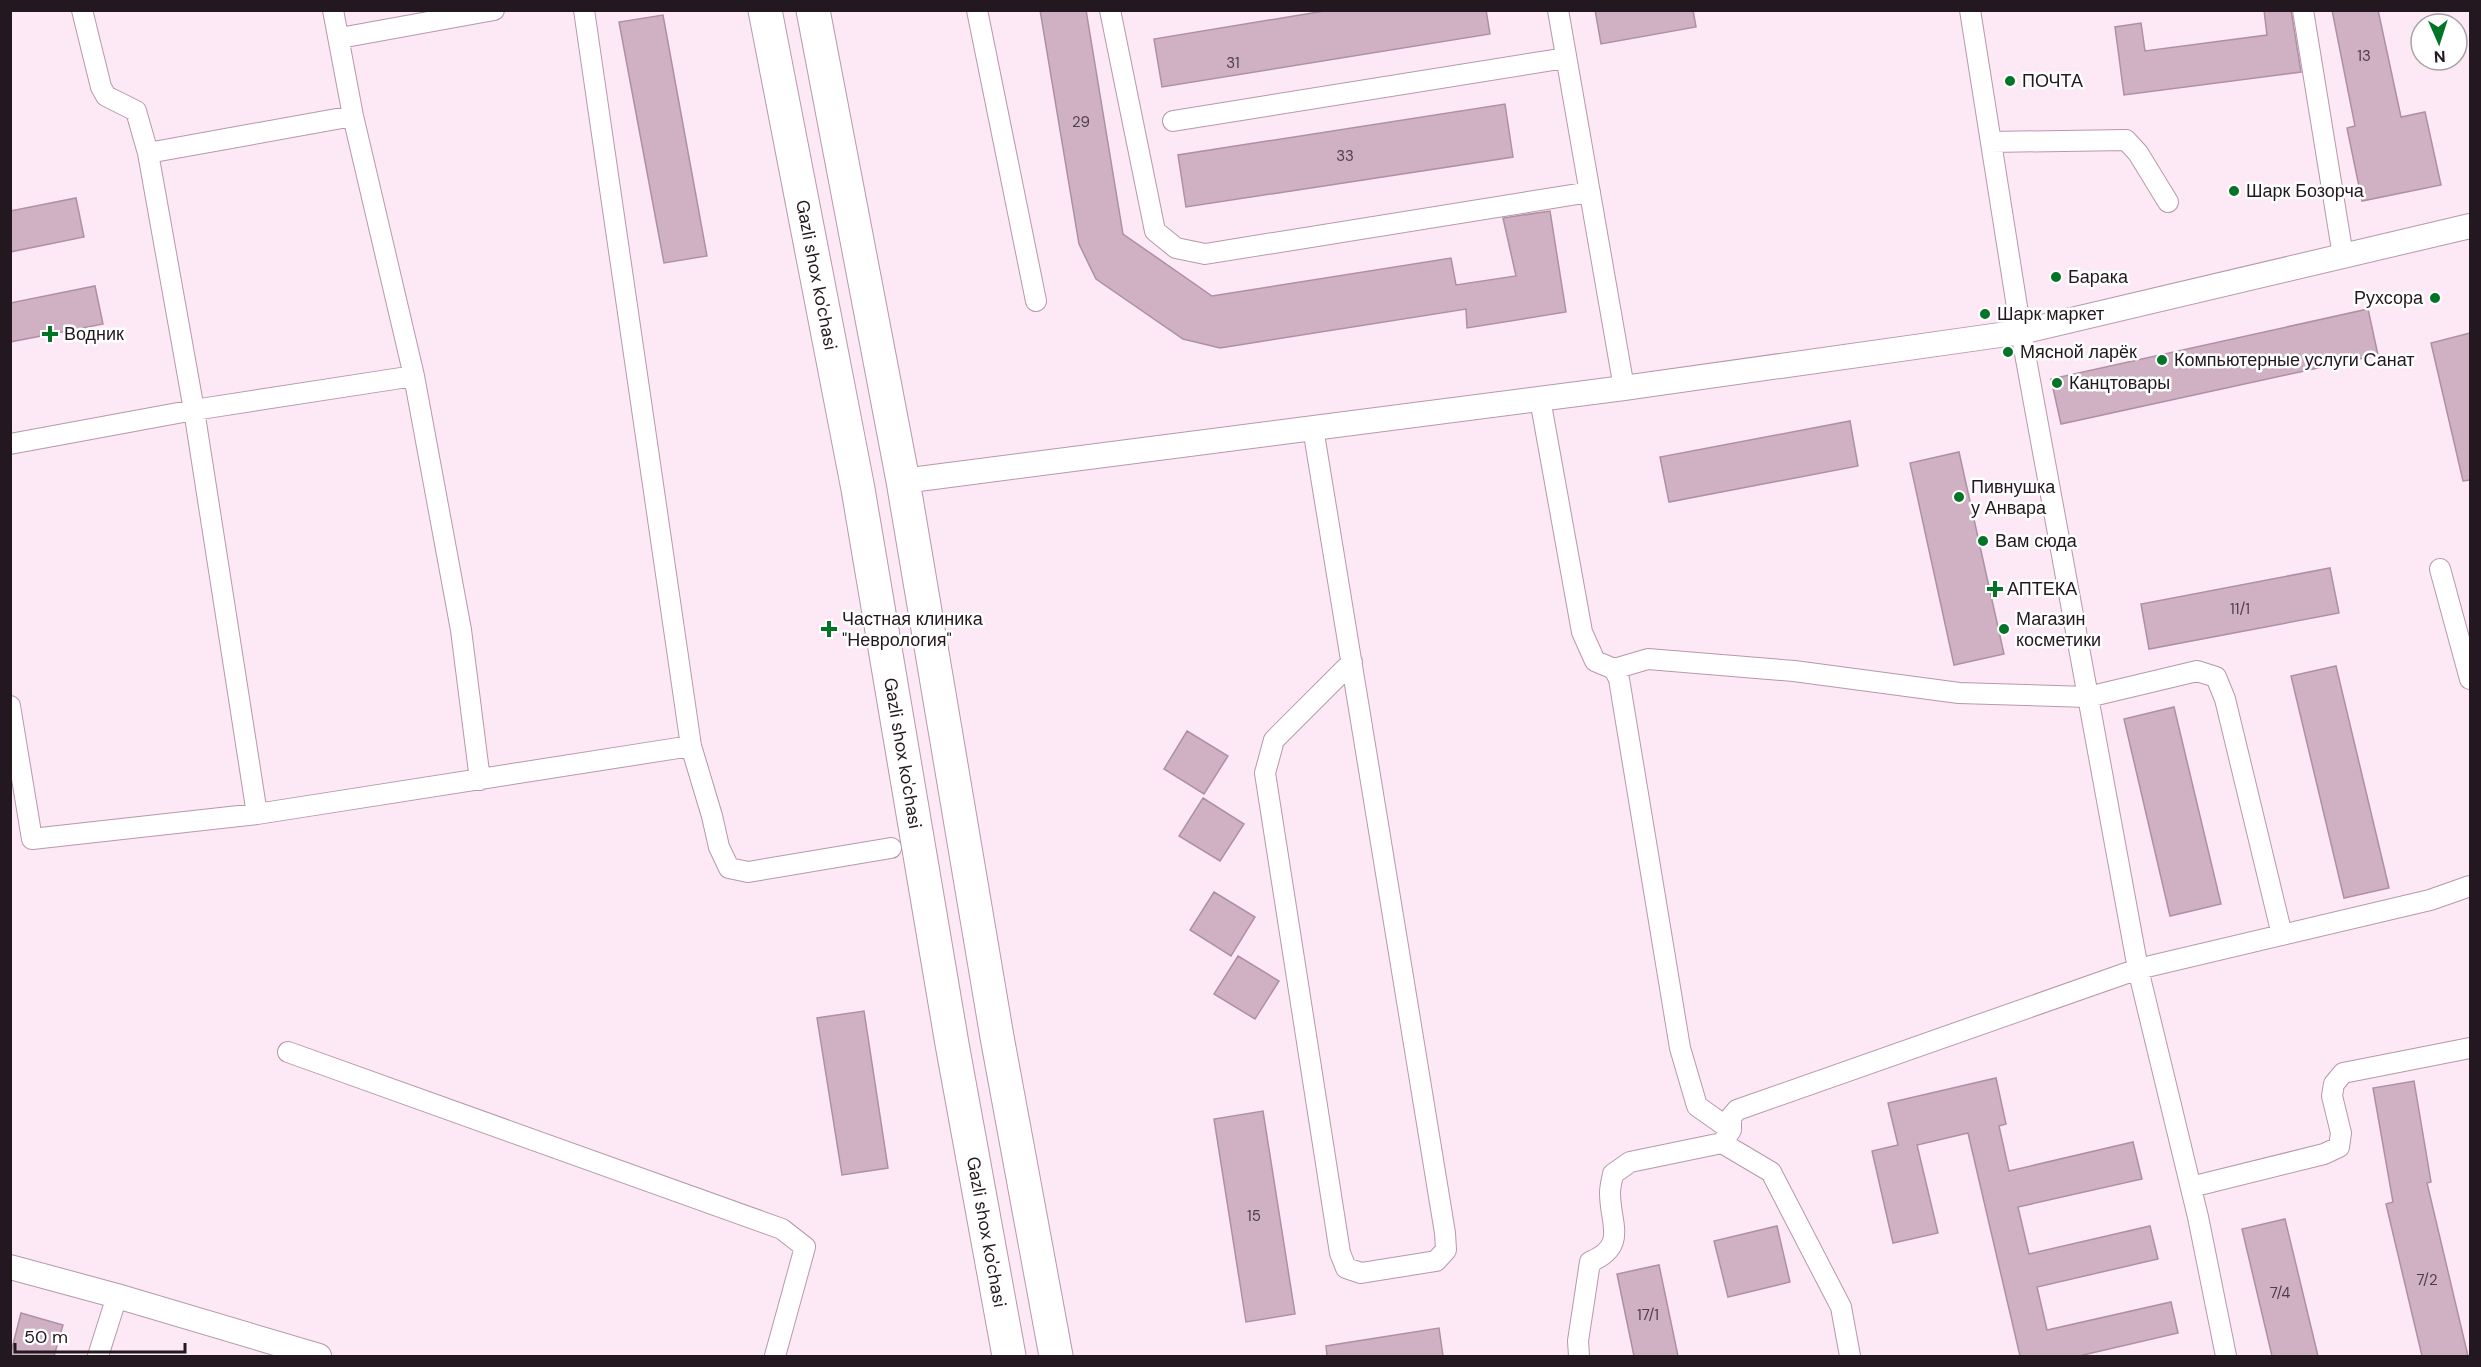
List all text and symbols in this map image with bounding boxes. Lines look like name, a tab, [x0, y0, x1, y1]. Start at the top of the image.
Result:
north arrow	[2409, 12, 2469, 72]
house number: 13	[2357, 46, 2371, 66]
text: N	[2433, 46, 2446, 67]
house number: 31	[1226, 53, 1240, 73]
place label: ПОЧТА	[2022, 69, 2083, 93]
marker: ПОЧТА	[2003, 74, 2017, 88]
house number: 29	[1072, 112, 1090, 132]
house number: 33	[1336, 146, 1354, 166]
place label: Шарк Бозорча	[2246, 179, 2365, 203]
marker: Шарк Бозорча	[2227, 184, 2241, 198]
street label: Gazli shox ko'chasi	[790, 198, 843, 352]
place label: Барака	[2068, 265, 2129, 289]
marker: Барака	[2049, 270, 2063, 284]
place label: Рухсора	[2354, 286, 2424, 310]
marker: Рухсора	[2428, 291, 2442, 305]
place label: Шарк маркет	[1997, 302, 2104, 326]
marker: Шарк маркет	[1978, 307, 1992, 321]
place label: Водник	[64, 322, 124, 346]
marker: Водник	[41, 325, 59, 343]
place label: Мясной ларёк	[2020, 340, 2137, 364]
marker: Мясной ларёк	[2001, 345, 2015, 359]
place label: Компьютерные услуги Санат	[2174, 348, 2415, 372]
marker: Компьютерные услуги Санат	[2155, 353, 2169, 367]
place label: Канцтовары	[2069, 371, 2170, 395]
marker: Канцтовары	[2050, 376, 2064, 390]
place label: Пивнушка у Анвара	[1971, 475, 2056, 520]
marker: Пивнушка у Анвара	[1952, 490, 1966, 504]
place label: Вам сюда	[1995, 529, 2078, 553]
marker: Вам сюда	[1976, 534, 1990, 548]
place label: АПТЕКА	[2007, 577, 2077, 601]
marker: АПТЕКА	[1988, 582, 2002, 596]
house number: 11/1	[2230, 599, 2250, 619]
place label: Частная клиника "Неврология"	[842, 607, 984, 652]
place label: Магазин косметики	[2016, 607, 2101, 652]
marker: Частная клиника "Неврология"	[820, 620, 838, 638]
marker: Магазин косметики	[1997, 622, 2011, 636]
street label: Gazli shox ko'chasi	[878, 676, 927, 830]
street label: Gazli shox ko'chasi	[961, 1155, 1012, 1309]
house number: 15	[1247, 1206, 1261, 1226]
house number: 7/2	[2416, 1270, 2438, 1290]
house number: 7/4	[2270, 1283, 2290, 1303]
house number: 17/1	[1637, 1305, 1659, 1325]
scale bar	[15, 1316, 184, 1354]
text: 50 m	[24, 1325, 68, 1349]

